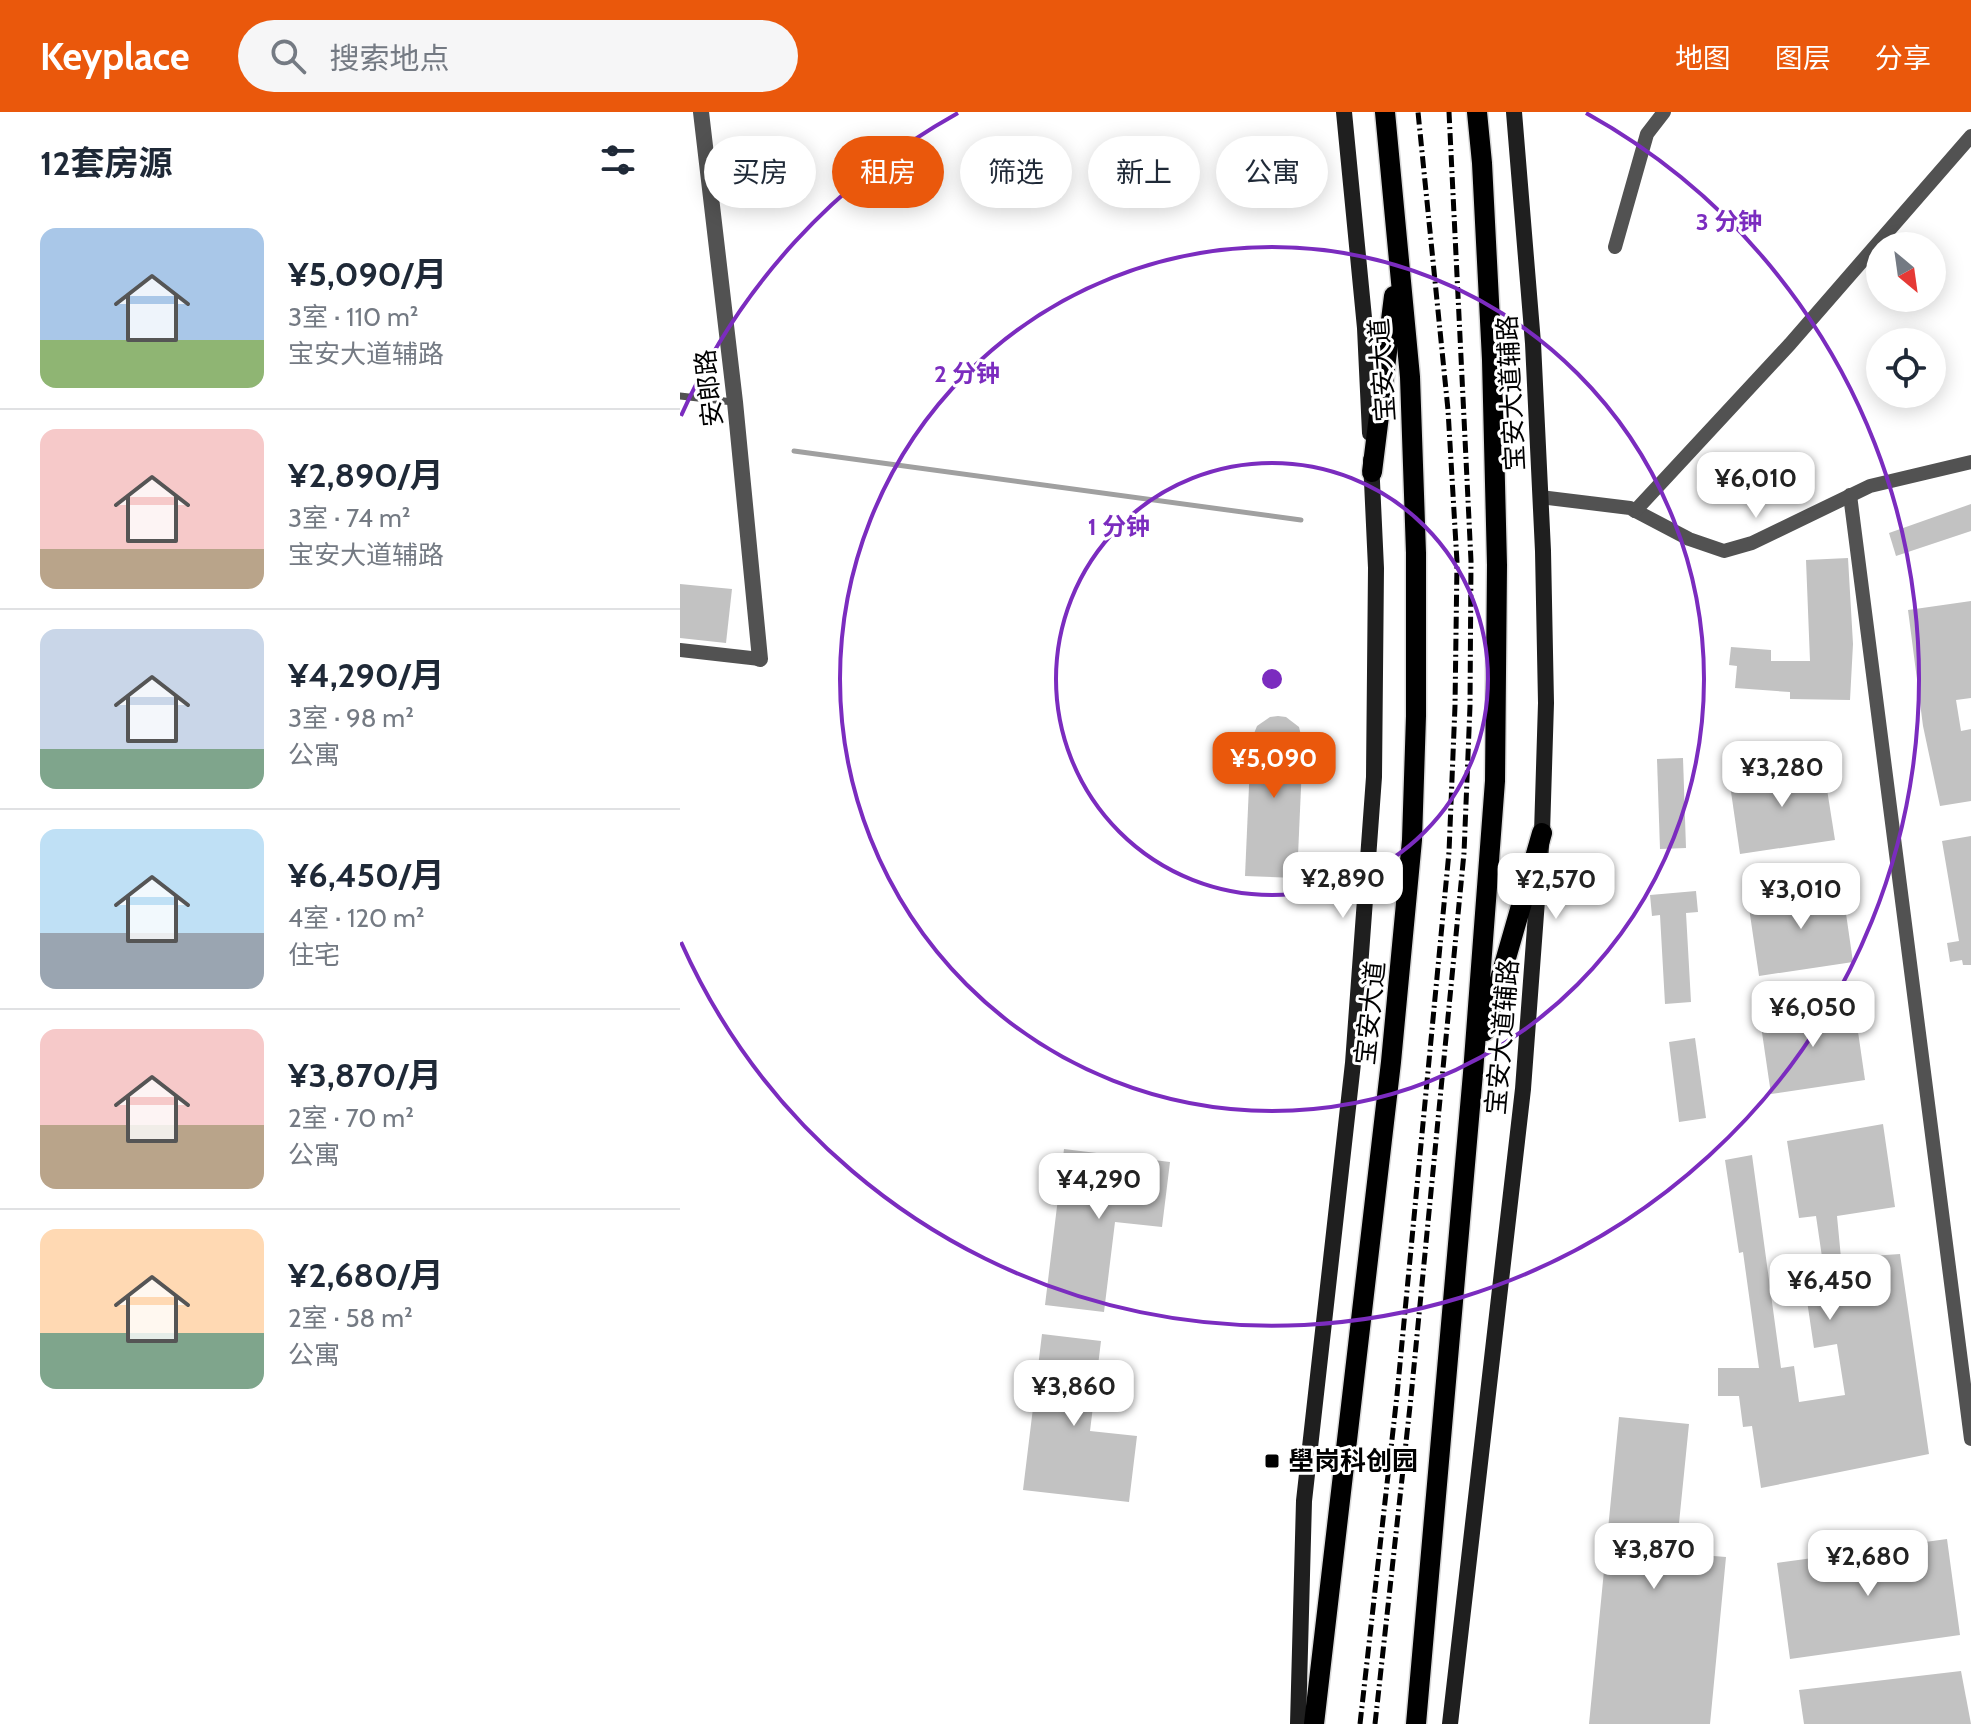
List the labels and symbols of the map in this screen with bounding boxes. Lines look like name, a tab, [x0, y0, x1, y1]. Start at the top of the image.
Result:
text: 3 分钟	[1696, 207, 1762, 236]
north arrow	[1866, 232, 1946, 312]
street label: 宝安大道辅路	[1491, 314, 1531, 472]
street label: 宝安大道	[1362, 317, 1402, 423]
street label: 安郎路	[689, 348, 729, 428]
text: 2 分钟	[934, 359, 1000, 388]
pin: ¥6,010	[1691, 452, 1821, 520]
text: 1 分钟	[1088, 512, 1150, 541]
centre of rings	[1258, 665, 1286, 693]
pin: ¥5,090	[1209, 732, 1339, 800]
pin: ¥3,280	[1717, 741, 1847, 809]
pin: ¥2,890	[1278, 852, 1408, 920]
pin: ¥2,570	[1491, 853, 1621, 921]
pin: ¥3,010	[1736, 863, 1866, 931]
street label: 宝安大道辅路	[1479, 958, 1525, 1116]
street label: 宝安大道	[1349, 960, 1391, 1066]
pin: ¥6,050	[1748, 981, 1878, 1049]
pin: ¥4,290	[1034, 1153, 1164, 1221]
pin: ¥6,450	[1765, 1254, 1895, 1322]
pin: ¥3,860	[1009, 1360, 1139, 1428]
place label: 壆岗科创园	[1288, 1445, 1418, 1477]
marker: 壆岗科创园	[1263, 1452, 1281, 1470]
pin: ¥3,870	[1589, 1523, 1719, 1591]
pin: ¥2,680	[1803, 1530, 1933, 1598]

